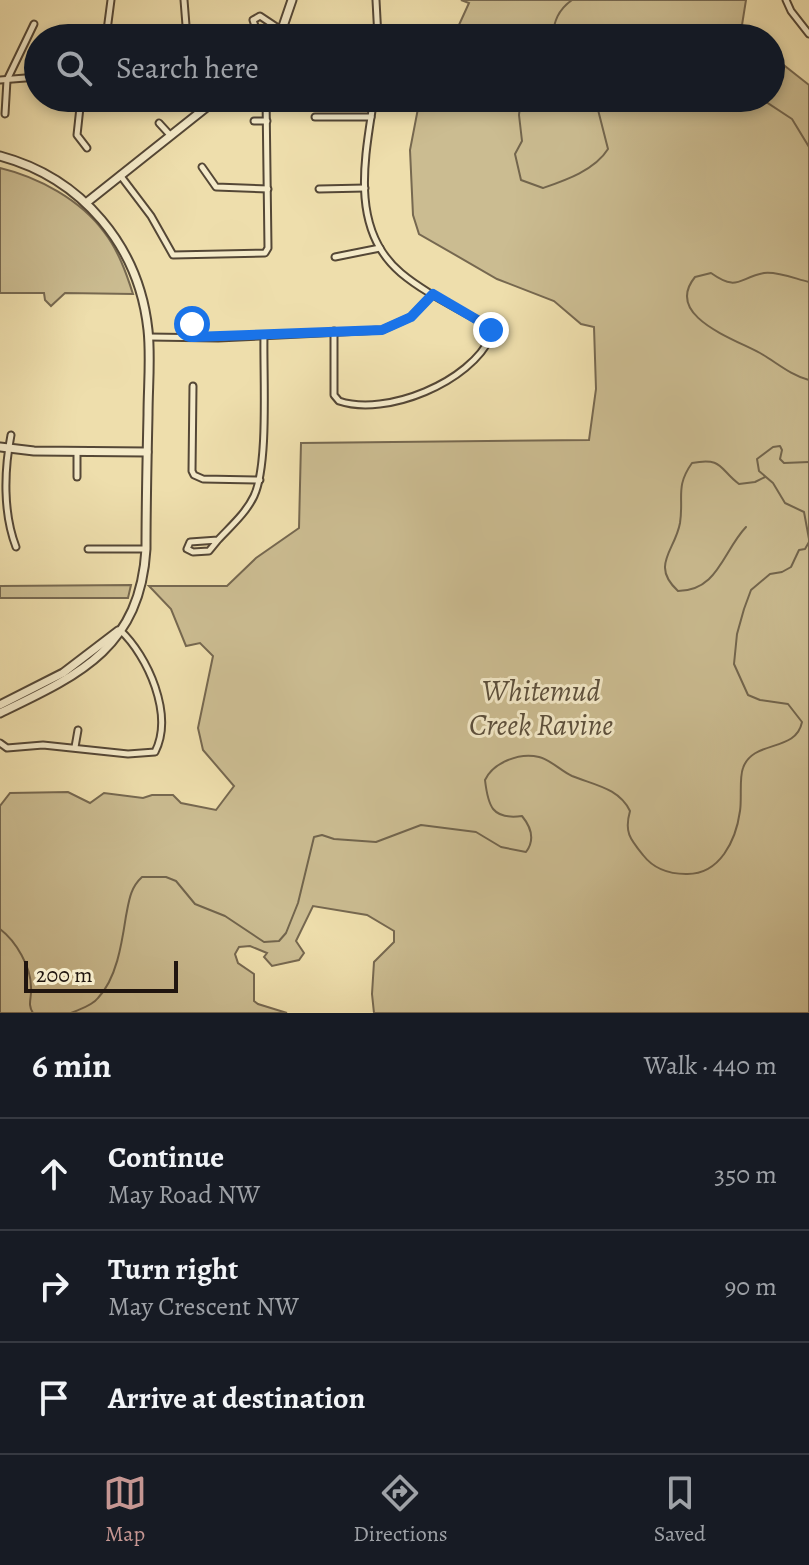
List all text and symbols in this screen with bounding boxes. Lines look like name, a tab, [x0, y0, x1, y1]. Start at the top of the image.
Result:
search box	[24, 24, 785, 112]
icon: search	[52, 46, 96, 90]
text: Search here	[116, 48, 259, 88]
route start	[174, 306, 210, 342]
route end	[473, 312, 509, 348]
park label: Whitemud Creek Ravine	[469, 671, 613, 745]
scale bar	[24, 957, 178, 993]
text: 200 m	[36, 960, 93, 990]
text: 6 min	[32, 1042, 111, 1089]
text: Walk · 440 m	[644, 1048, 777, 1083]
text: Continue	[108, 1137, 224, 1177]
icon: ahead	[32, 1152, 76, 1196]
text: 350 m	[714, 1157, 777, 1192]
text: May Road NW	[108, 1177, 260, 1212]
text: Turn right	[108, 1249, 238, 1289]
icon: right	[32, 1264, 76, 1308]
text: 90 m	[725, 1269, 777, 1304]
text: May Crescent NW	[108, 1289, 299, 1324]
icon: arrive	[32, 1376, 76, 1420]
text: Arrive at destination	[108, 1378, 365, 1418]
tab: Map	[103, 1471, 147, 1549]
tab: Directions	[353, 1471, 448, 1549]
tab: Saved	[654, 1471, 706, 1549]

